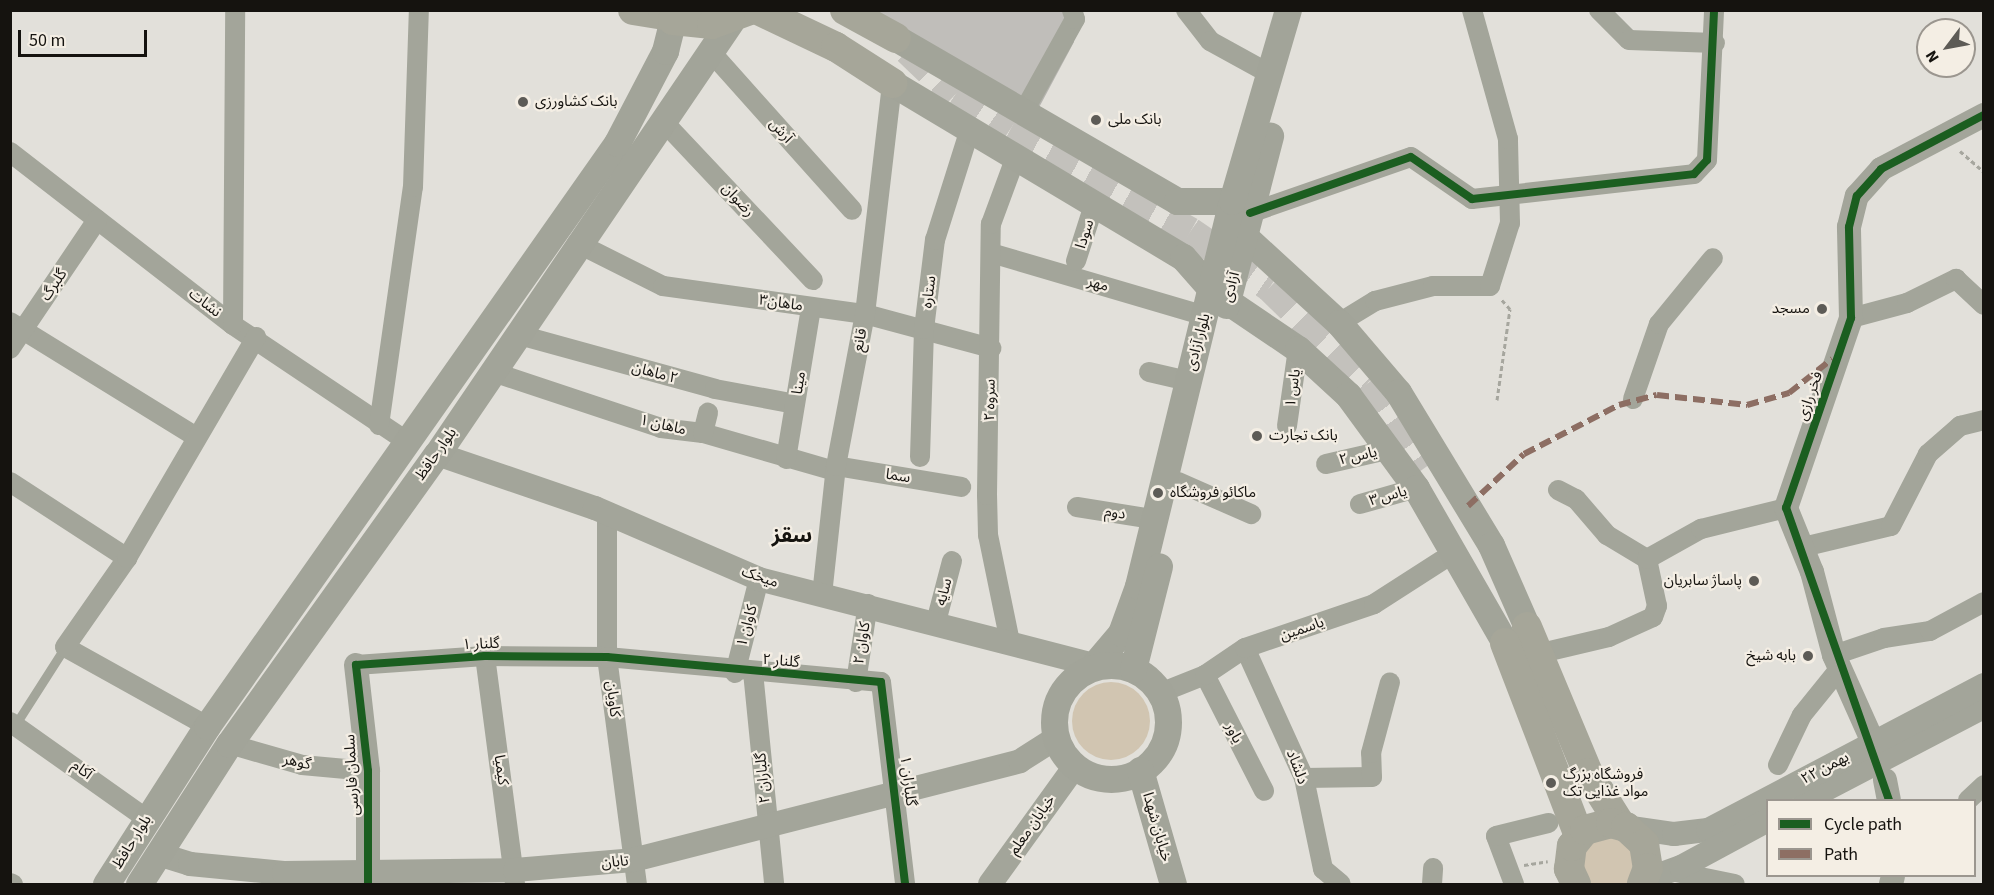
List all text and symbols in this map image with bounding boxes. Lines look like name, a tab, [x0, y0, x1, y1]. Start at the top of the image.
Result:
scale bar	[21, 18, 150, 56]
north arrow	[1916, 18, 1976, 78]
text: 50 m	[29, 28, 65, 53]
text: N	[1920, 46, 1945, 67]
place label: بانک کشاورزی	[535, 93, 617, 111]
marker: بانک کشاورزی	[516, 95, 530, 109]
place label: بانک ملی	[1108, 111, 1161, 129]
marker: بانک ملی	[1089, 113, 1103, 127]
street label: آرش	[765, 115, 797, 147]
street label: رضوان	[718, 179, 758, 221]
street label: سودا	[1072, 217, 1098, 251]
street label: گلبرگ	[37, 266, 71, 304]
street label: آزادی	[1218, 270, 1244, 304]
street label: مهر	[1085, 272, 1111, 296]
street label: ستاره	[918, 275, 940, 309]
street label: نشات	[185, 285, 225, 321]
street label: ماهان۳	[758, 291, 804, 315]
place label: مسجد	[1772, 300, 1810, 318]
marker: مسجد	[1815, 302, 1829, 316]
street label: بلوار آزادی	[1182, 311, 1214, 373]
street label: قانع	[849, 327, 871, 353]
street label: ٢ ماهان	[630, 358, 680, 388]
street label: یاس ۱	[1281, 368, 1305, 408]
street label: فخر رازی	[1793, 369, 1827, 423]
street label: مینا	[788, 370, 810, 396]
street label: سروه ۲	[981, 379, 999, 421]
street label: ماهان ۱	[638, 411, 688, 439]
street label: بلوار حافظ	[411, 424, 461, 484]
place label: بانک تجارت	[1269, 427, 1338, 445]
marker: بانک تجارت	[1250, 429, 1264, 443]
street label: یاس ۲	[1337, 443, 1379, 469]
street label: سما	[884, 465, 912, 487]
street label: یاس ۳	[1367, 482, 1409, 510]
place label: ماکائو فروشگاه	[1170, 484, 1256, 502]
marker: ماکائو فروشگاه	[1151, 486, 1165, 500]
street label: دوم	[1103, 502, 1127, 524]
district label: سقز	[772, 522, 812, 548]
street label: میخک	[739, 562, 781, 592]
place label: پاساژ سابریان	[1664, 572, 1742, 590]
marker: پاساژ سابریان	[1747, 574, 1761, 588]
street label: سایه	[932, 576, 956, 608]
street label: کاوان ۱	[733, 603, 761, 649]
street label: یاسمین	[1277, 613, 1327, 645]
street label: کاوان ۲	[850, 621, 874, 665]
street label: گلنار ۱	[462, 634, 500, 654]
place label: بابه شیخ	[1746, 647, 1796, 665]
marker: بابه شیخ	[1801, 649, 1815, 663]
street label: گلنار ۲	[762, 650, 800, 672]
street label: کاویان	[602, 680, 624, 718]
street label: یاور	[1221, 720, 1247, 746]
street label: سلمان فارسی	[341, 734, 363, 816]
street label: دلشاد	[1282, 747, 1312, 787]
street label: ۲۲ بهمن	[1798, 748, 1852, 788]
street label: گوهر	[282, 750, 312, 774]
street label: گلباران ۲	[752, 752, 774, 804]
street label: کیمیا	[490, 754, 512, 786]
street label: گلباران ۱	[896, 755, 920, 807]
street label: آکام	[68, 756, 96, 784]
place label: فروشگاه بزرگ مواد غذایی تک	[1563, 765, 1648, 800]
marker: فروشگاه بزرگ مواد غذایی تک	[1544, 776, 1558, 790]
street label: خیابان شهدا	[1139, 790, 1175, 864]
street label: خیابان معلم	[1005, 792, 1059, 858]
legend	[1766, 799, 1976, 877]
street label: بلوار حافظ	[108, 812, 156, 872]
text: Cycle path	[1824, 812, 1902, 837]
text: Path	[1824, 842, 1858, 867]
street label: تابان	[601, 852, 629, 872]

